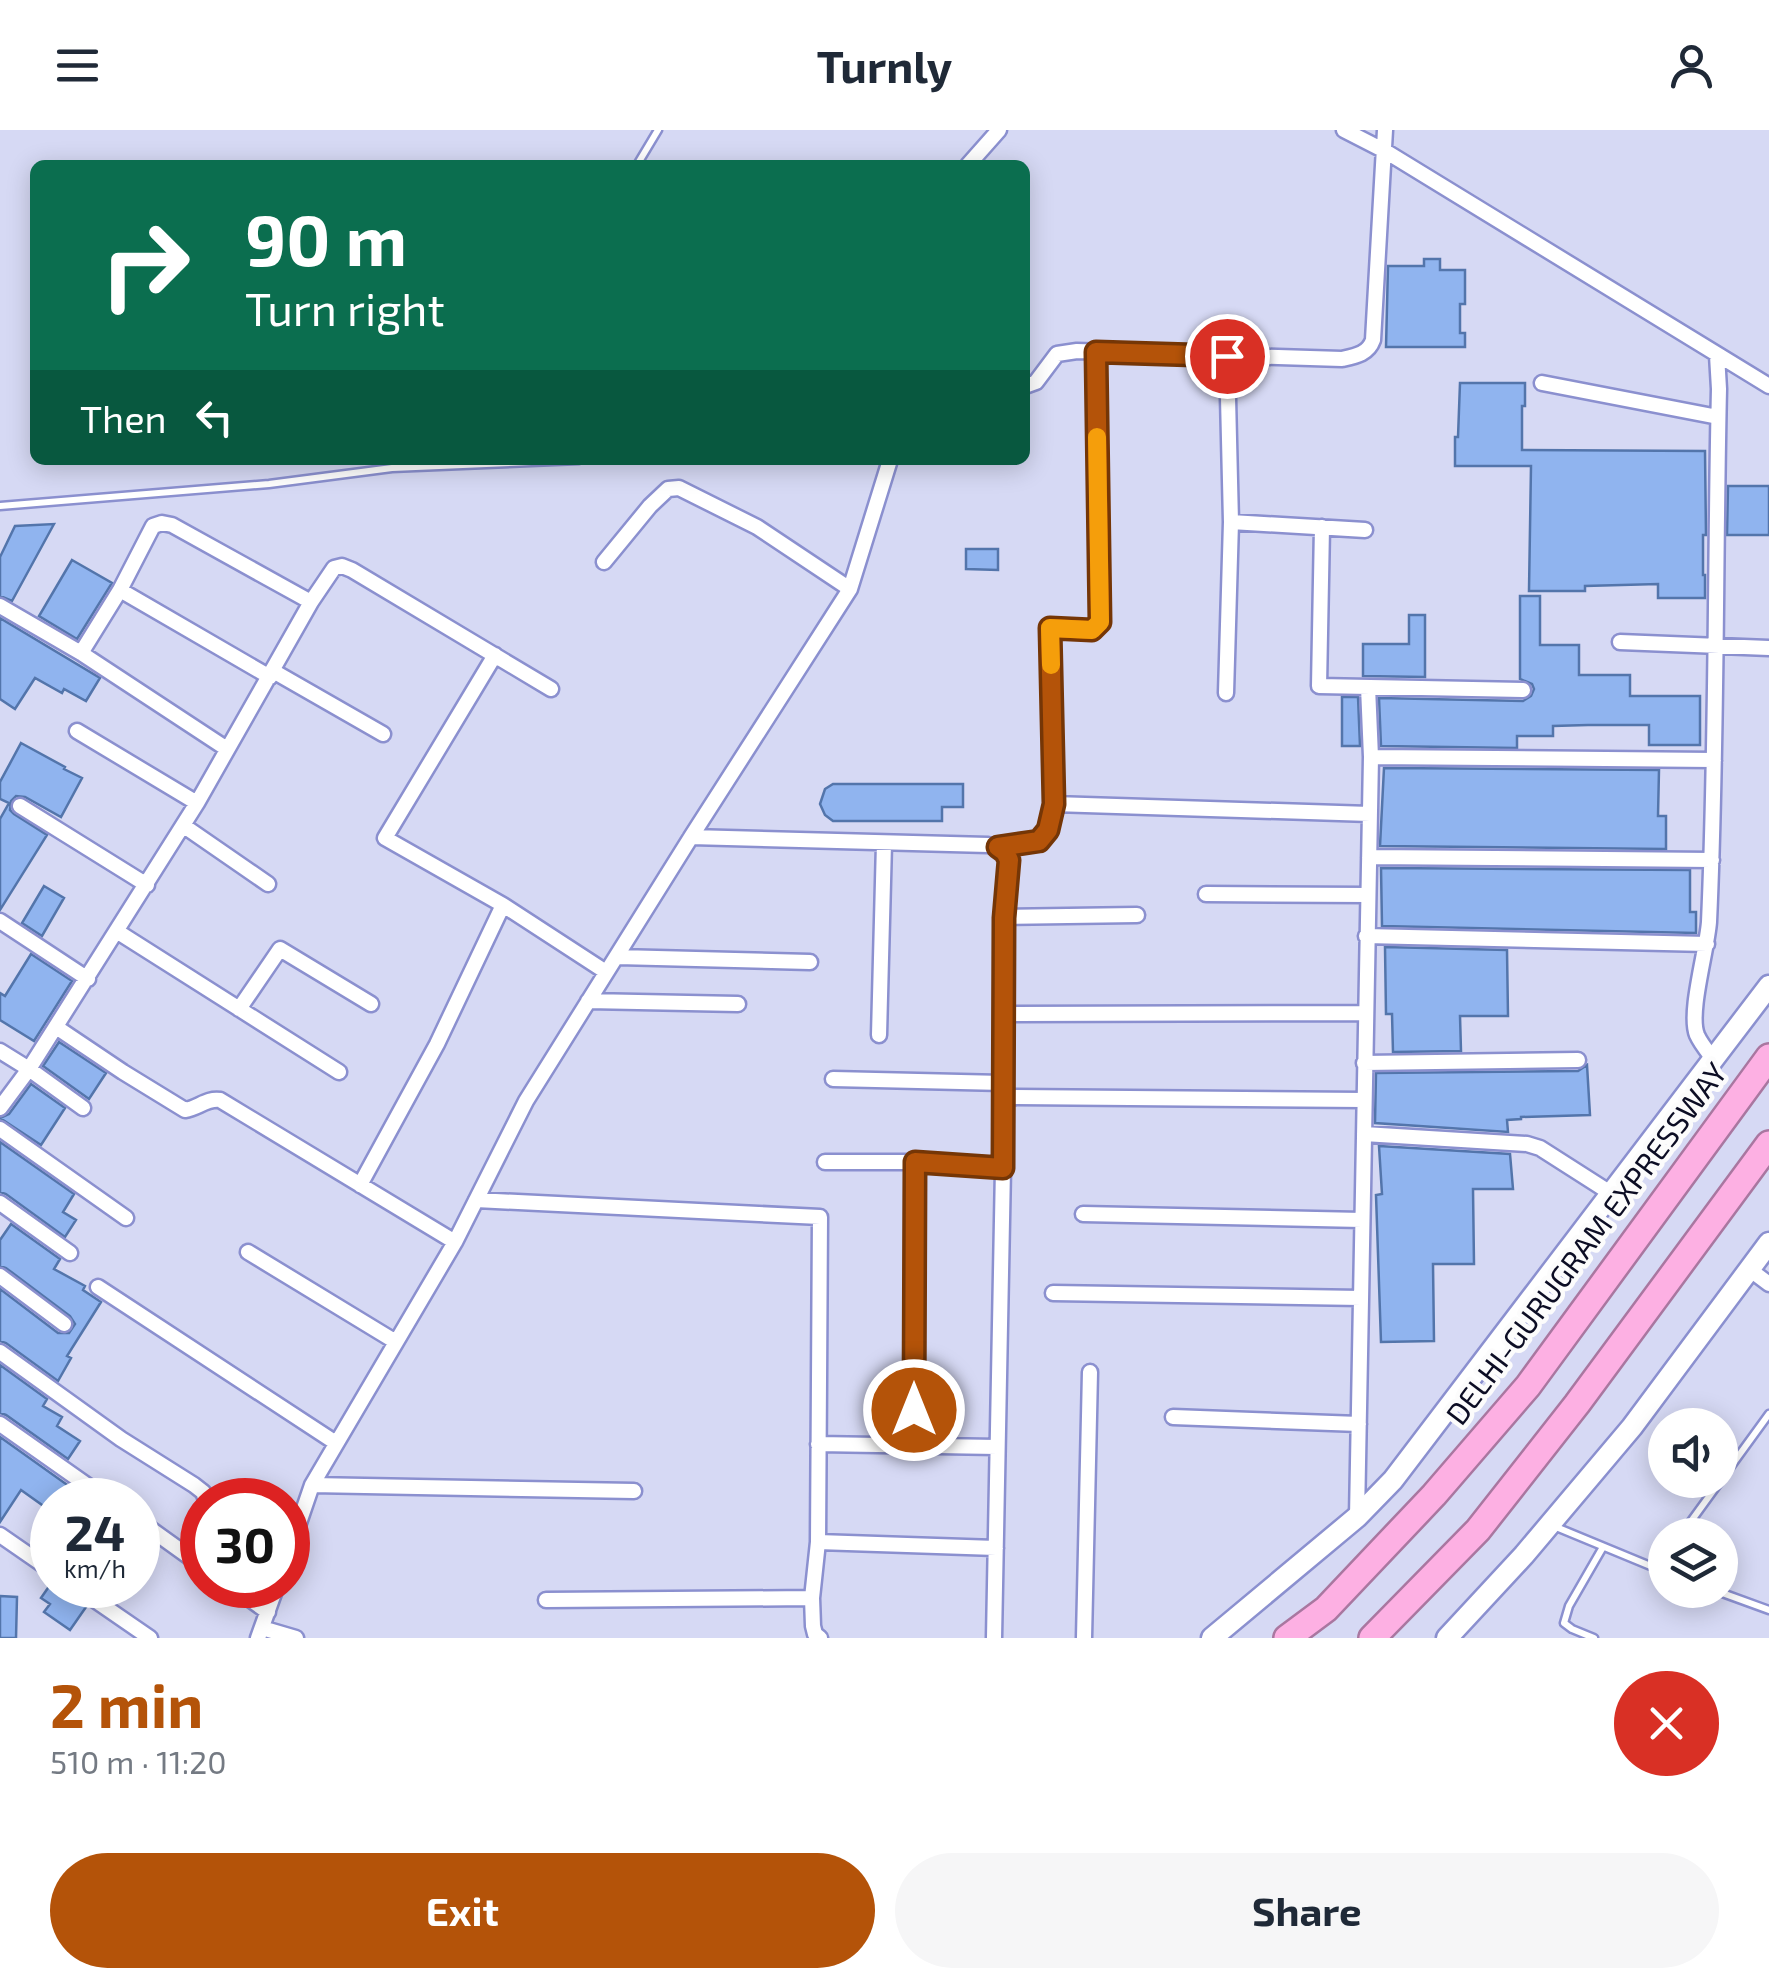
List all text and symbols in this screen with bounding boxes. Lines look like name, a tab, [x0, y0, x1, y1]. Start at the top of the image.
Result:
icon: menu	[50, 38, 105, 93]
text: Turnly	[817, 38, 952, 92]
icon: person	[1664, 38, 1719, 93]
text: 90 m	[245, 196, 407, 280]
icon: right	[80, 200, 210, 330]
text: Turn right	[245, 281, 445, 335]
pin	[1185, 314, 1270, 399]
icon: arrive	[1200, 329, 1255, 384]
icon: left	[187, 390, 242, 445]
text: Then	[80, 395, 167, 441]
street label: DELHI-GURUGRAM EXPRESSWAY	[1438, 1055, 1733, 1431]
position arrow	[862, 1358, 966, 1462]
map controls	[1648, 1408, 1738, 1608]
button: sound	[1648, 1408, 1738, 1498]
speed limit sign: 30	[180, 1478, 310, 1608]
text: 24	[65, 1501, 125, 1561]
button: layers	[1648, 1518, 1738, 1608]
text: km/h	[64, 1553, 126, 1583]
text: 2 min	[50, 1668, 203, 1740]
button: close	[1614, 1671, 1719, 1776]
text: 510 m · 11:20	[50, 1742, 226, 1780]
button: Exit	[50, 1853, 875, 1968]
button: Share	[895, 1853, 1719, 1968]

